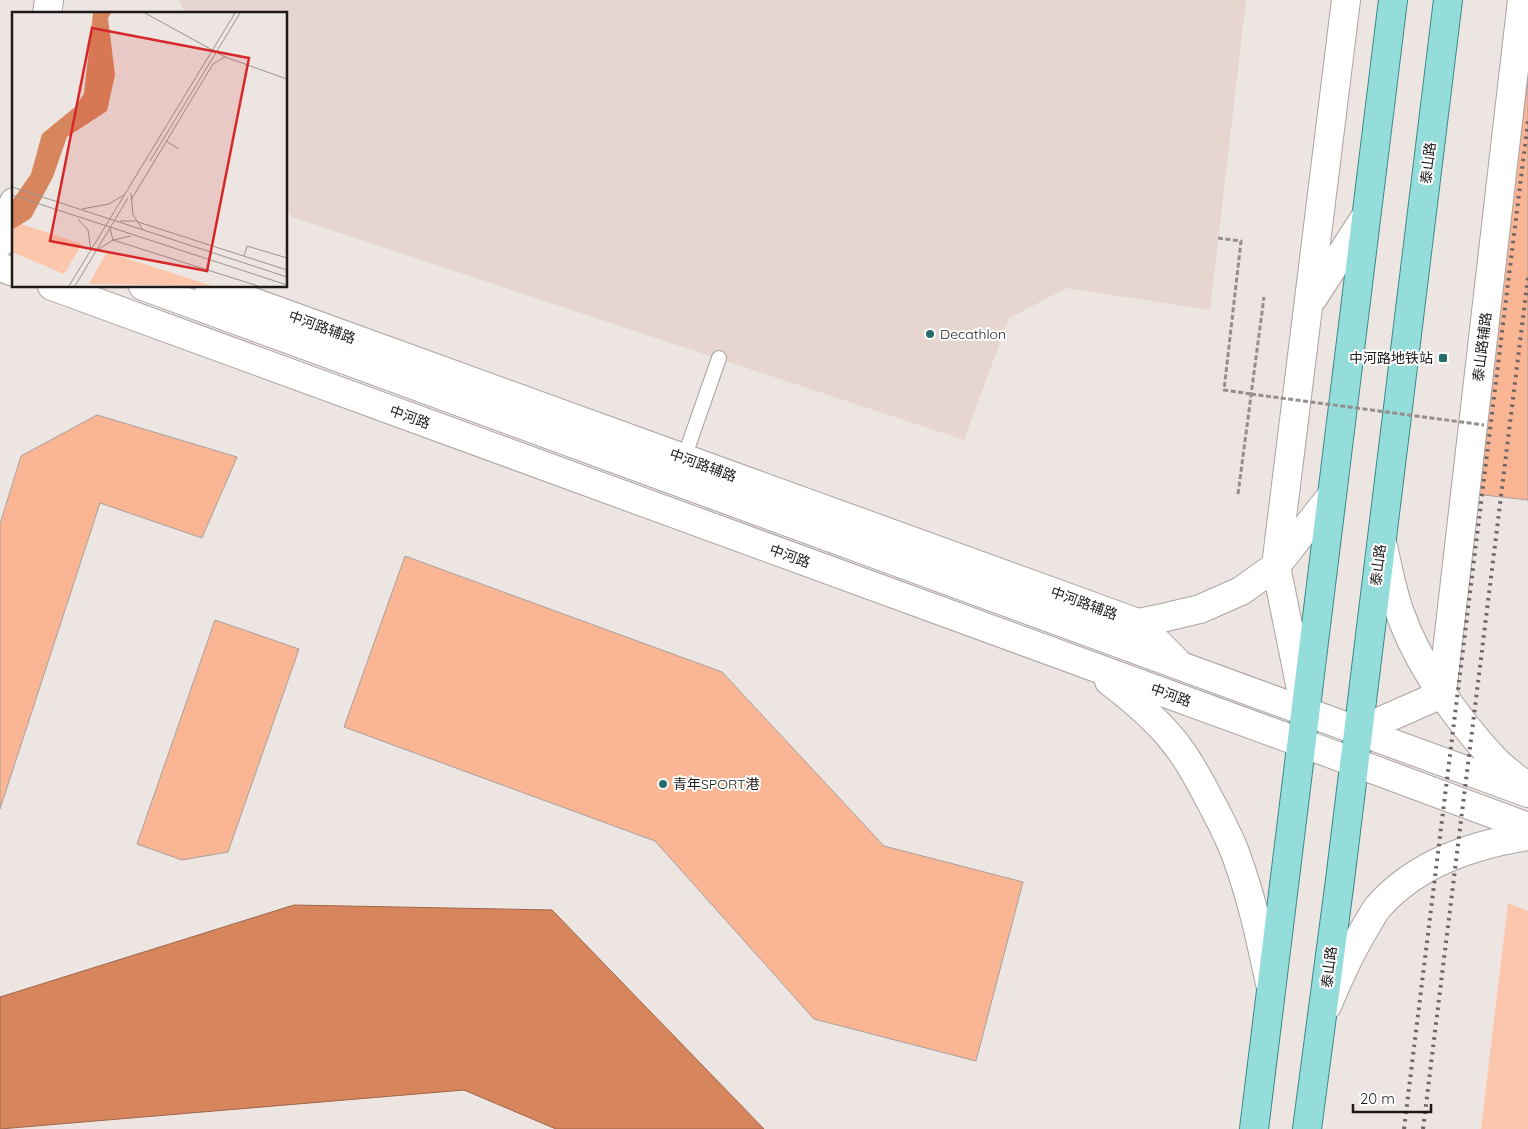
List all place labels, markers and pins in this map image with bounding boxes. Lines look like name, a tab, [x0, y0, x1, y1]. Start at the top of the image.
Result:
place label: Decathlon	[940, 325, 1006, 343]
marker: Decathlon	[924, 328, 936, 340]
place label: 中河路地铁站	[1349, 349, 1433, 367]
marker: 中河路地铁站	[1437, 352, 1449, 364]
place label: 青年SPORT港	[673, 775, 760, 793]
marker: 青年SPORT港	[657, 778, 669, 790]

